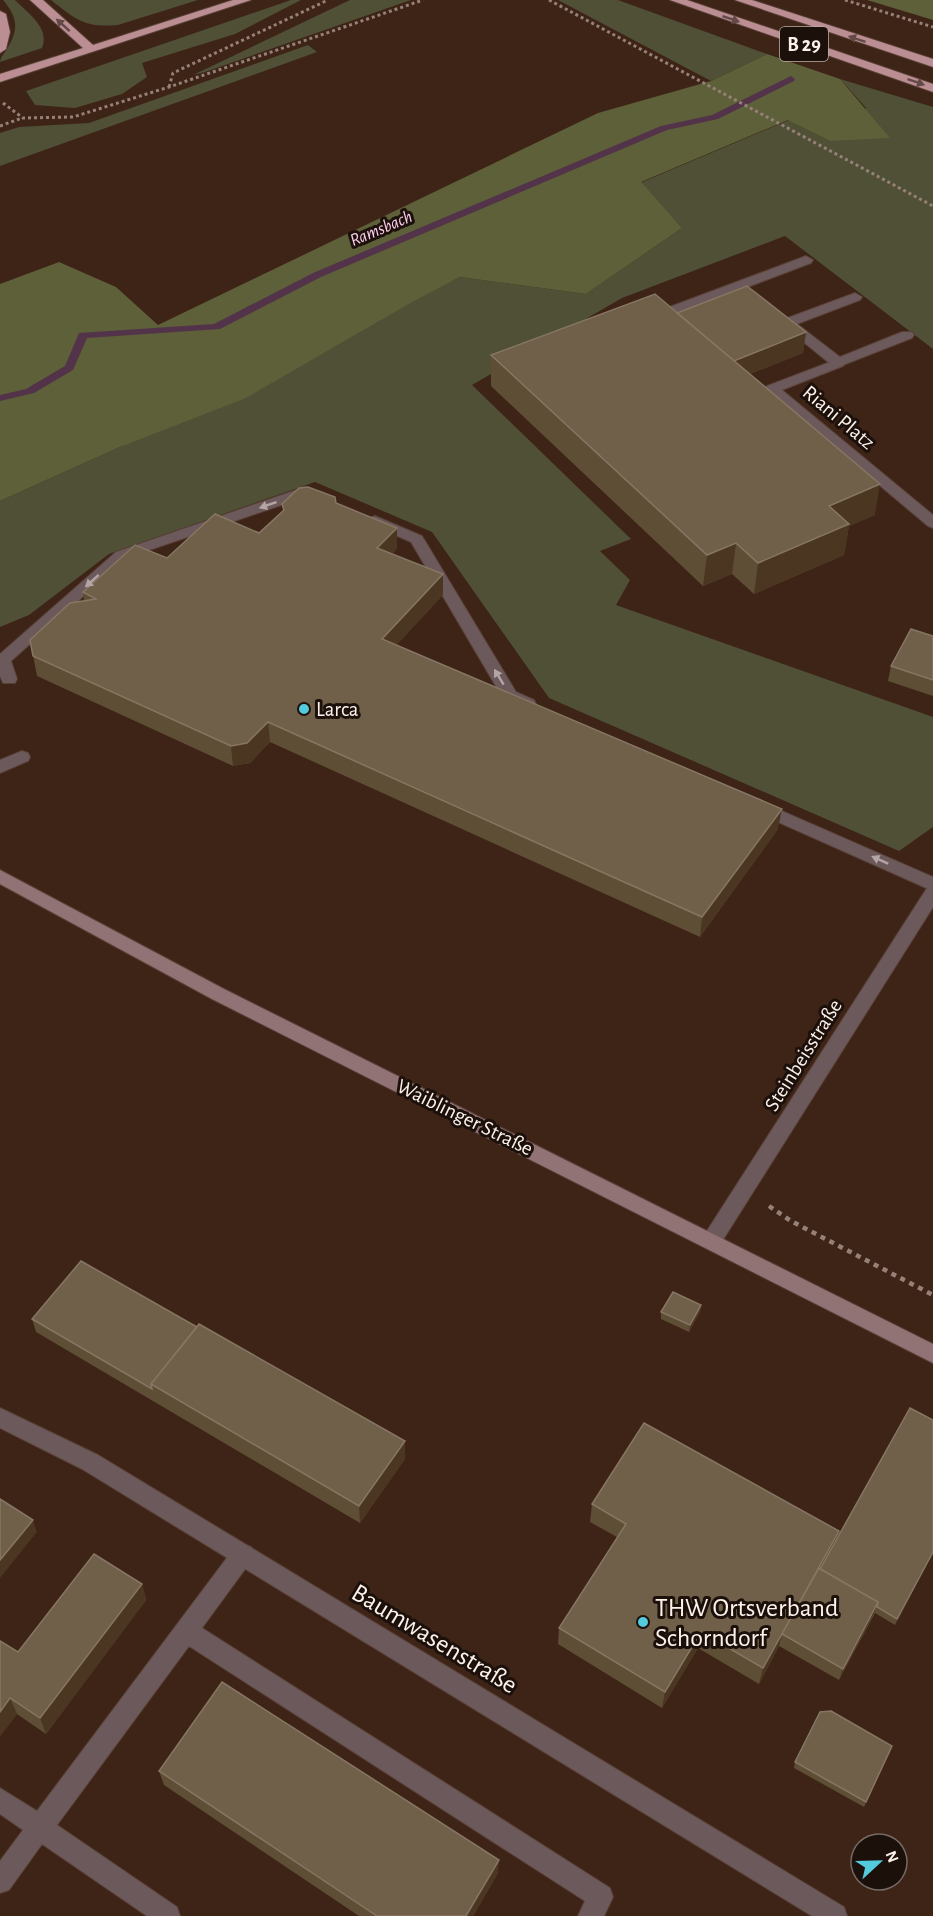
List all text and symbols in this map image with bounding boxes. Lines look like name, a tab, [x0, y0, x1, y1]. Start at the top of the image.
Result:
one-way arrow	[722, 15, 740, 24]
one-way arrow	[56, 19, 71, 32]
road number: B 29	[780, 27, 828, 61]
one-way arrow	[848, 33, 866, 43]
one-way arrow	[907, 78, 925, 88]
water label: Ramsbach	[348, 208, 415, 250]
street label: Riani Platz	[799, 381, 879, 453]
one-way arrow	[259, 500, 277, 510]
one-way arrow	[85, 574, 100, 587]
one-way arrow	[494, 668, 504, 685]
place label: Larca	[316, 699, 359, 720]
marker: Larca	[297, 702, 311, 716]
one-way arrow	[870, 855, 888, 865]
street label: Steinbeisstraße	[761, 996, 846, 1115]
street label: Waiblinger Straße	[393, 1075, 536, 1159]
street label: Baumwasenstraße	[347, 1579, 522, 1698]
place label: THW Ortsverband Schorndorf	[655, 1595, 838, 1651]
marker: THW Ortsverband Schorndorf	[636, 1615, 650, 1629]
north arrow	[849, 1832, 909, 1892]
text: N	[882, 1849, 901, 1865]

